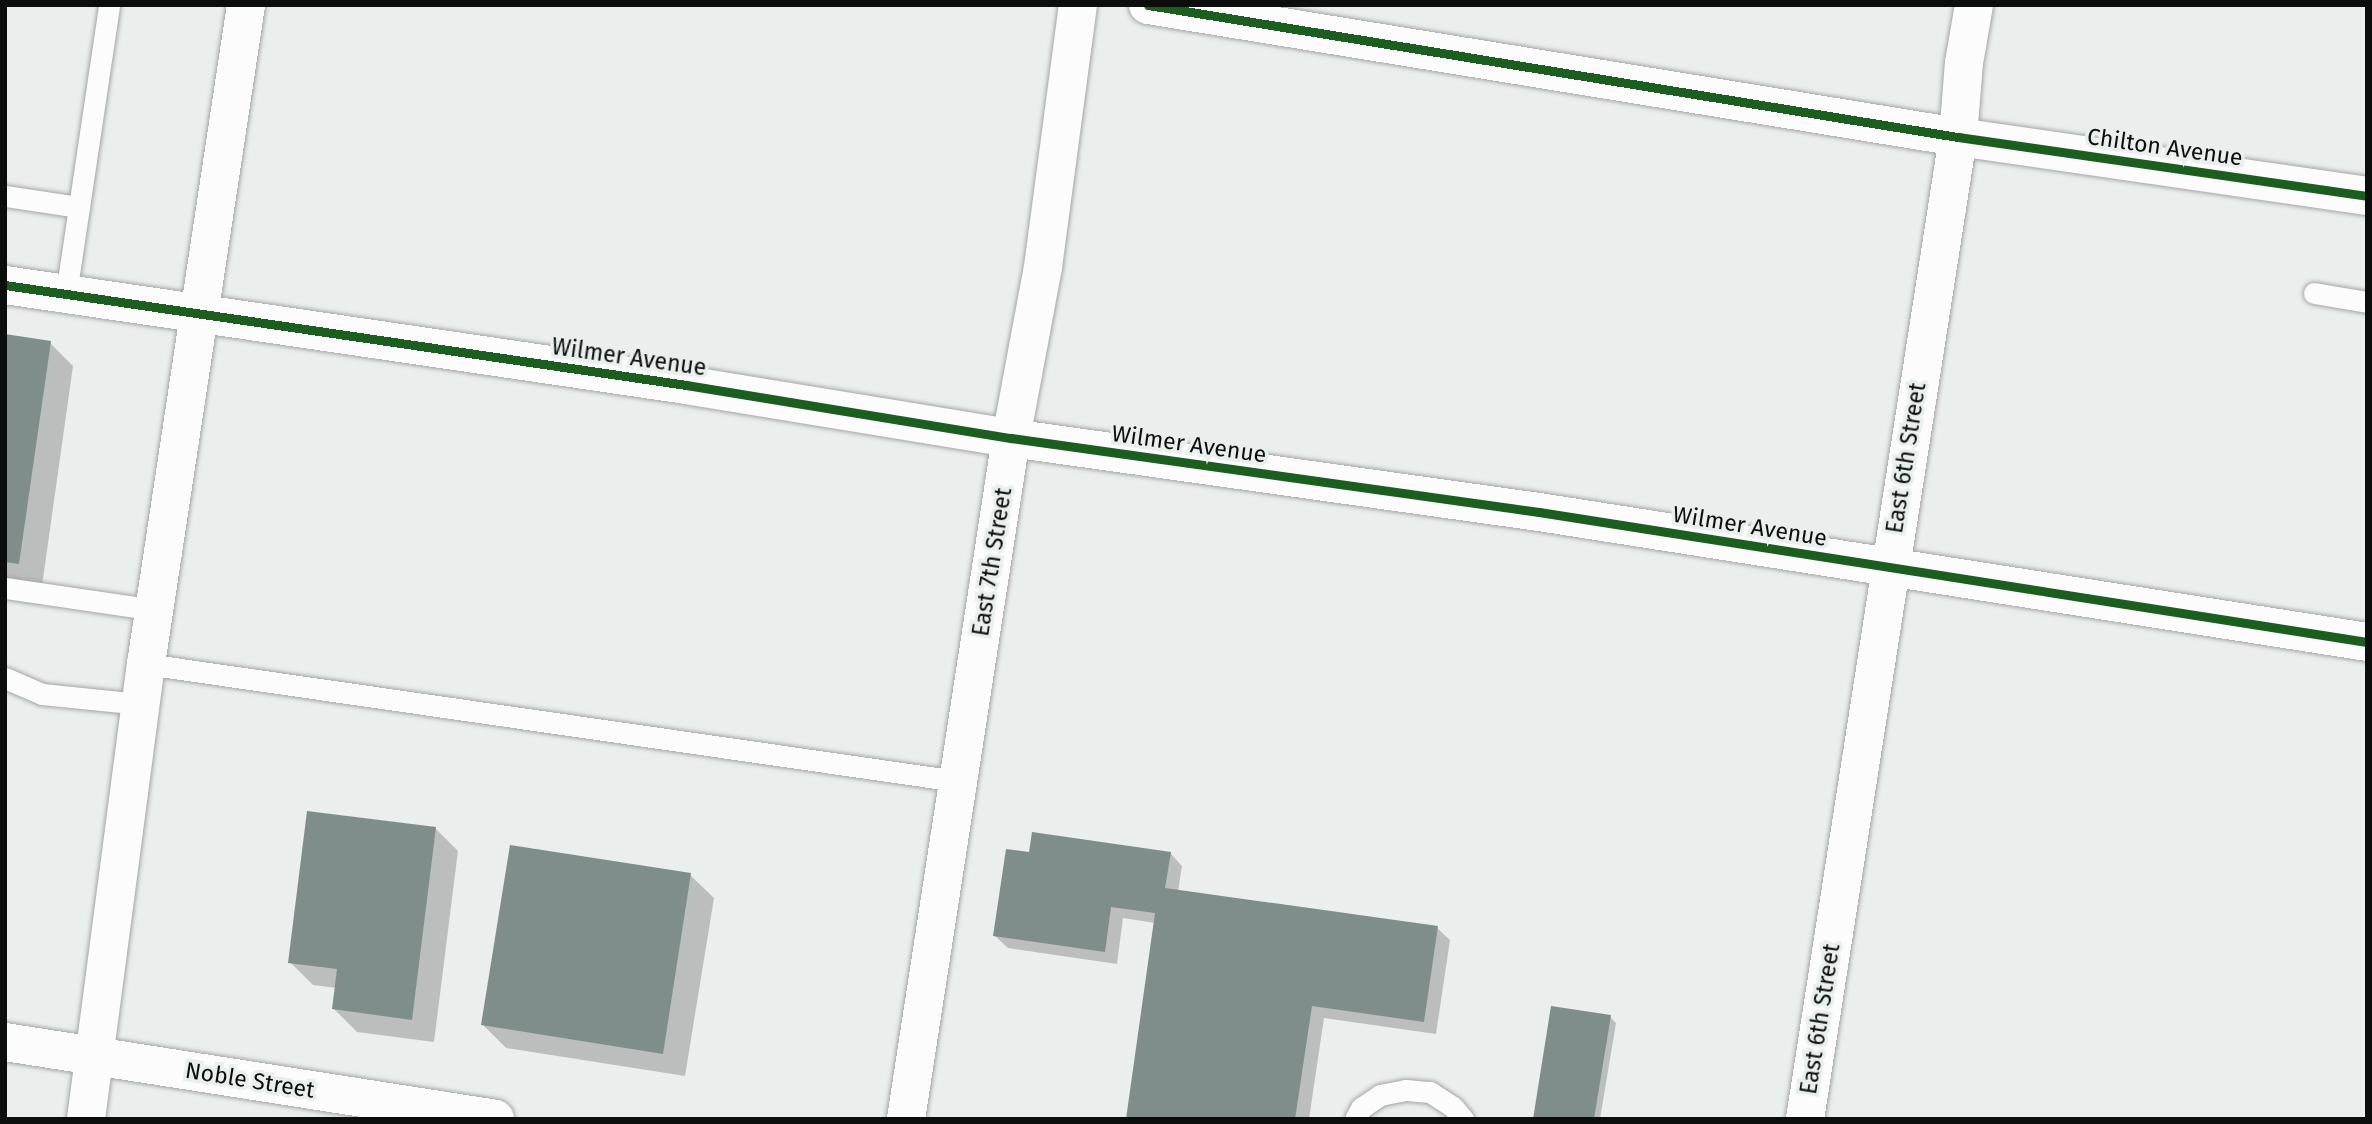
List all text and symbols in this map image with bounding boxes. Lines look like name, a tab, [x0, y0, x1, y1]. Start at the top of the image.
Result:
street label: Chilton Avenue	[2086, 122, 2244, 172]
street label: Wilmer Avenue	[550, 332, 708, 382]
street label: East 6th Street	[1880, 381, 1932, 535]
street label: Wilmer Avenue	[1110, 419, 1268, 469]
street label: East 7th Street	[967, 486, 1017, 638]
street label: Wilmer Avenue	[1671, 500, 1829, 552]
street label: East 6th Street	[1794, 942, 1846, 1096]
street label: Noble Street	[183, 1056, 317, 1104]

